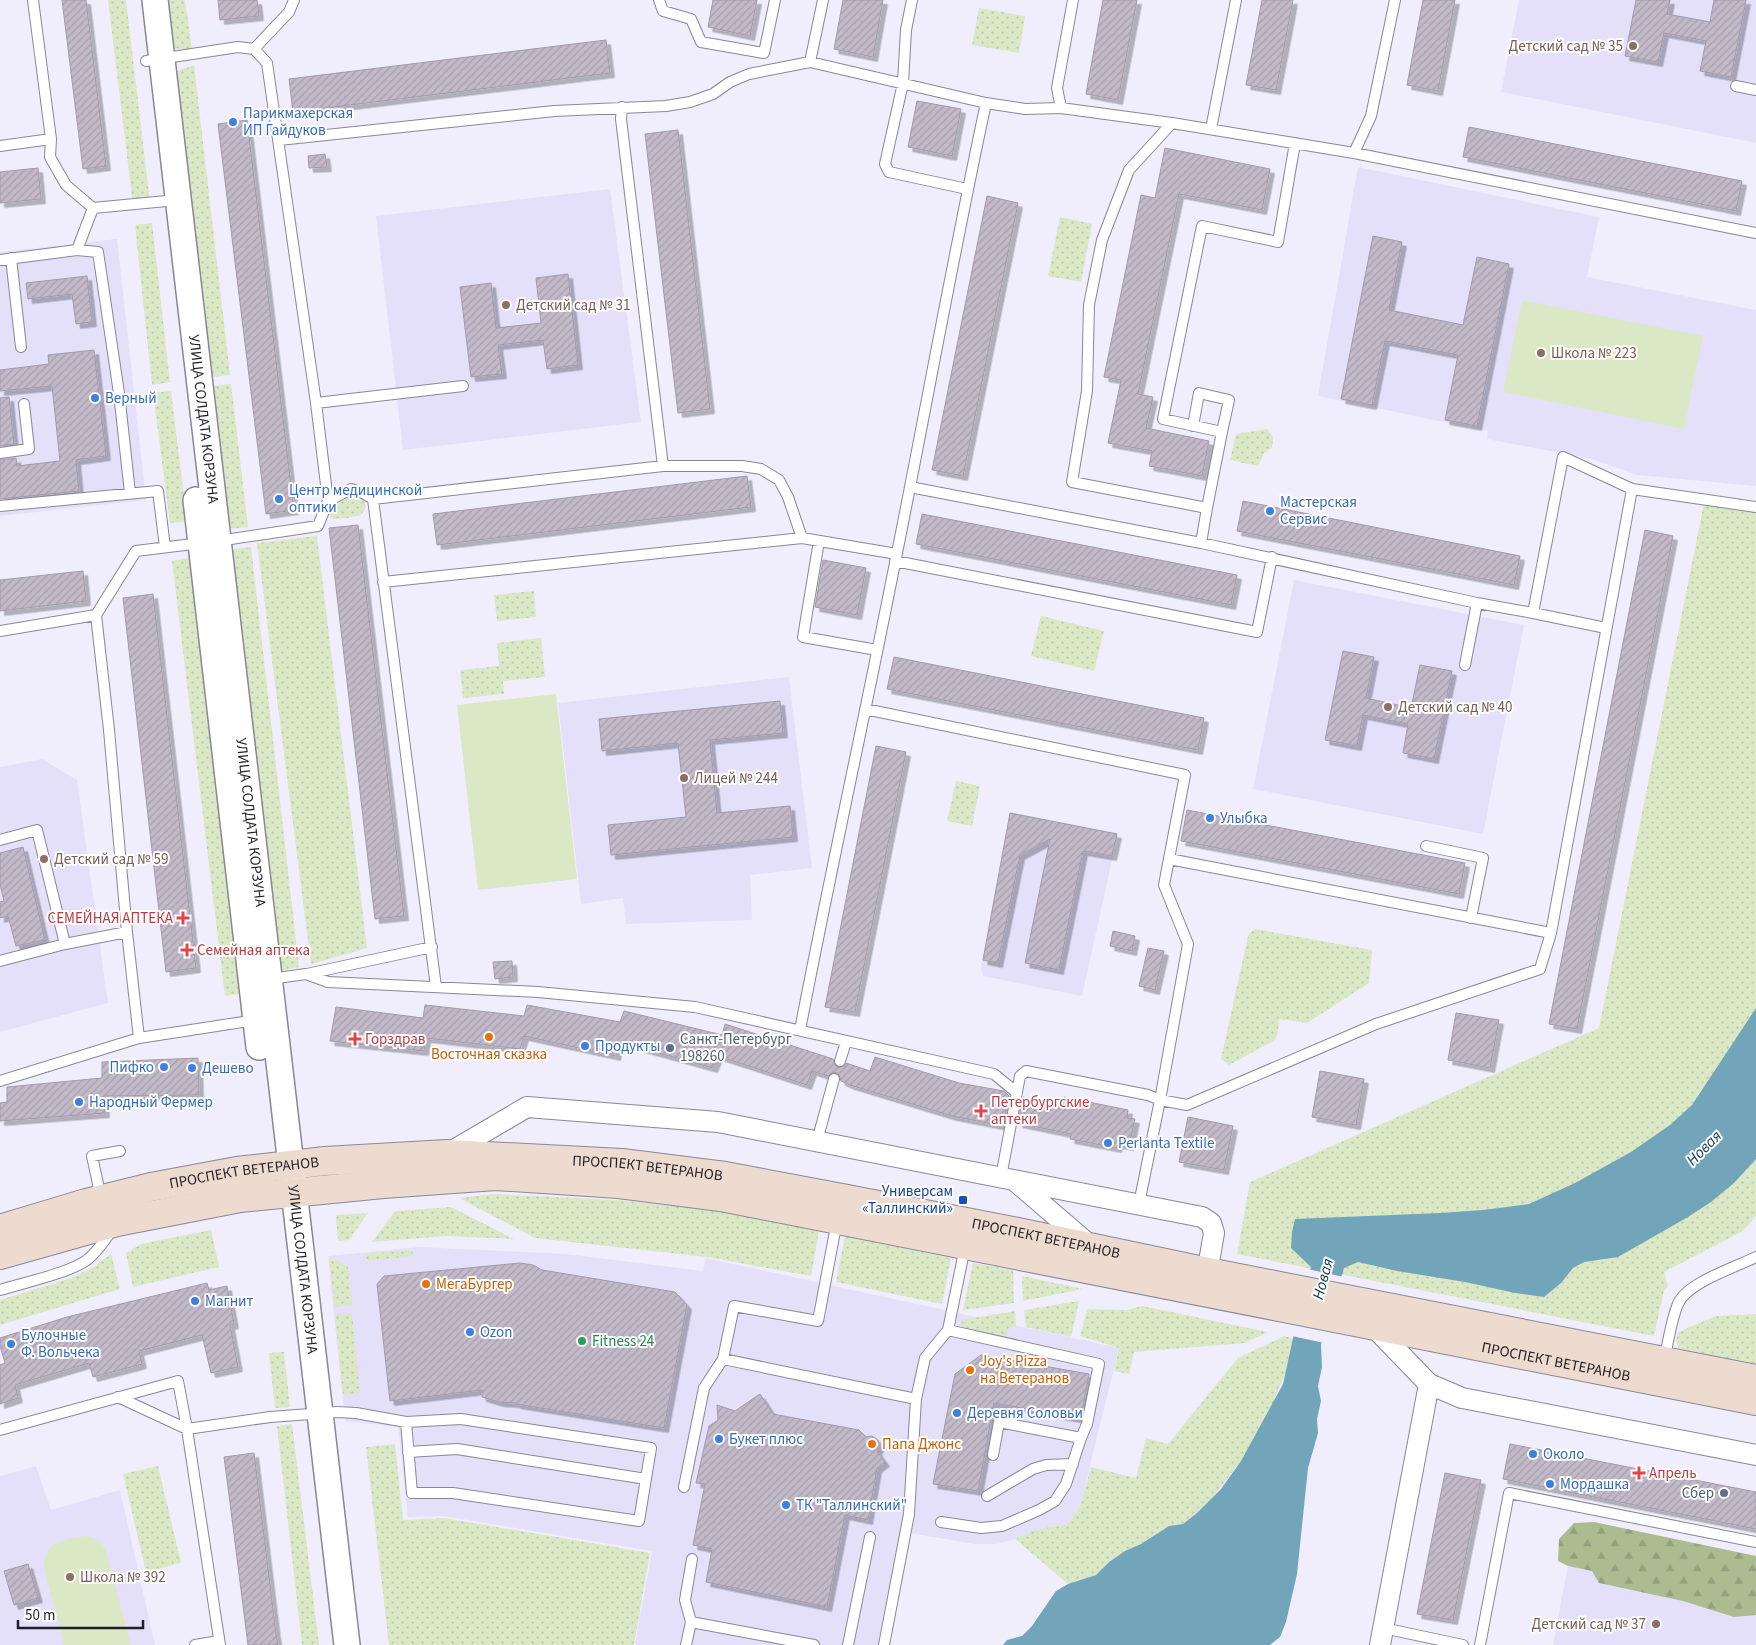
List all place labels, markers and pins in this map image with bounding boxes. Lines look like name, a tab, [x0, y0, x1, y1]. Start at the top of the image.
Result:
place label: Детский сад № 35	[1509, 36, 1623, 57]
marker: Детский сад № 35	[1627, 40, 1639, 52]
place label: Парикмахерская ИП Гайдуков	[243, 103, 353, 141]
marker: Парикмахерская ИП Гайдуков	[227, 116, 239, 128]
place label: Детский сад № 31	[516, 295, 630, 316]
marker: Детский сад № 31	[500, 299, 512, 311]
place label: Школа № 223	[1551, 343, 1637, 364]
marker: Школа № 223	[1535, 347, 1547, 359]
place label: Верный	[105, 388, 157, 409]
marker: Верный	[89, 392, 101, 404]
place label: Центр медицинской оптики	[289, 480, 422, 518]
place label: Мастерская Сервис	[1280, 492, 1357, 530]
marker: Центр медицинской оптики	[273, 493, 285, 505]
marker: Мастерская Сервис	[1264, 505, 1276, 517]
place label: Детский сад № 40	[1398, 697, 1512, 718]
marker: Детский сад № 40	[1382, 701, 1394, 713]
place label: Лицей № 244	[694, 768, 779, 789]
marker: Лицей № 244	[678, 772, 690, 784]
place label: Улыбка	[1220, 808, 1268, 829]
marker: Улыбка	[1204, 812, 1216, 824]
place label: Детский сад № 59	[54, 849, 168, 870]
marker: Детский сад № 59	[38, 853, 50, 865]
place label: СЕМЕЙНАЯ АПТЕКА	[48, 908, 174, 929]
marker: СЕМЕЙНАЯ АПТЕКА	[177, 912, 189, 924]
place label: Семейная аптека	[197, 940, 310, 961]
marker: Семейная аптека	[181, 944, 193, 956]
place label: Горздрав	[365, 1029, 426, 1050]
place label: Санкт-Петербург 198260	[680, 1029, 792, 1067]
marker: Восточная сказка	[483, 1031, 495, 1043]
marker: Горздрав	[349, 1033, 361, 1045]
place label: Продукты	[595, 1036, 660, 1057]
marker: Продукты	[579, 1040, 591, 1052]
marker: Санкт-Петербург 198260	[664, 1042, 676, 1054]
place label: Восточная сказка	[431, 1044, 547, 1065]
place label: Пифко	[110, 1057, 154, 1078]
place label: Дешево	[202, 1058, 254, 1079]
marker: Пифко	[158, 1061, 170, 1073]
marker: Дешево	[186, 1062, 198, 1074]
place label: Народный Фермер	[89, 1092, 213, 1113]
place label: Петербургские аптеки	[991, 1092, 1090, 1130]
marker: Народный Фермер	[73, 1096, 85, 1108]
marker: Петербургские аптеки	[975, 1105, 987, 1117]
place label: Perlanta Textile	[1118, 1133, 1214, 1154]
marker: Perlanta Textile	[1102, 1137, 1114, 1149]
place label: Универсам «Таллинский»	[862, 1181, 953, 1219]
marker: Универсам «Таллинский»	[957, 1194, 969, 1206]
place label: МегаБургер	[436, 1274, 513, 1295]
marker: МегаБургер	[420, 1278, 432, 1290]
place label: Магнит	[205, 1291, 254, 1312]
marker: Магнит	[189, 1295, 201, 1307]
place label: Ozon	[480, 1322, 512, 1343]
place label: Булочные Ф. Вольчека	[21, 1325, 100, 1363]
marker: Ozon	[464, 1326, 476, 1338]
place label: Fitness 24	[592, 1331, 655, 1352]
marker: Fitness 24	[576, 1335, 588, 1347]
marker: Булочные Ф. Вольчека	[5, 1338, 17, 1350]
place label: Joy's Pizza на Ветеранов	[980, 1351, 1069, 1389]
marker: Joy's Pizza на Ветеранов	[964, 1364, 976, 1376]
place label: Деревня Соловьи	[967, 1403, 1083, 1424]
marker: Деревня Соловьи	[951, 1407, 963, 1419]
place label: Букет плюс	[729, 1429, 803, 1450]
marker: Букет плюс	[713, 1433, 725, 1445]
place label: Папа Джонс	[882, 1434, 961, 1455]
marker: Папа Джонс	[866, 1438, 878, 1450]
place label: Около	[1543, 1444, 1584, 1465]
marker: Около	[1527, 1448, 1539, 1460]
place label: Апрель	[1649, 1463, 1697, 1484]
marker: Апрель	[1633, 1467, 1645, 1479]
place label: Мордашка	[1560, 1474, 1629, 1495]
marker: Мордашка	[1544, 1478, 1556, 1490]
place label: Сбер	[1682, 1483, 1714, 1504]
marker: Сбер	[1718, 1487, 1730, 1499]
place label: ТК "Таллинский"	[796, 1495, 907, 1516]
marker: ТК "Таллинский"	[780, 1499, 792, 1511]
place label: Школа № 392	[80, 1567, 166, 1588]
marker: Школа № 392	[64, 1571, 76, 1583]
place label: Детский сад № 37	[1532, 1614, 1646, 1635]
marker: Детский сад № 37	[1650, 1618, 1662, 1630]

